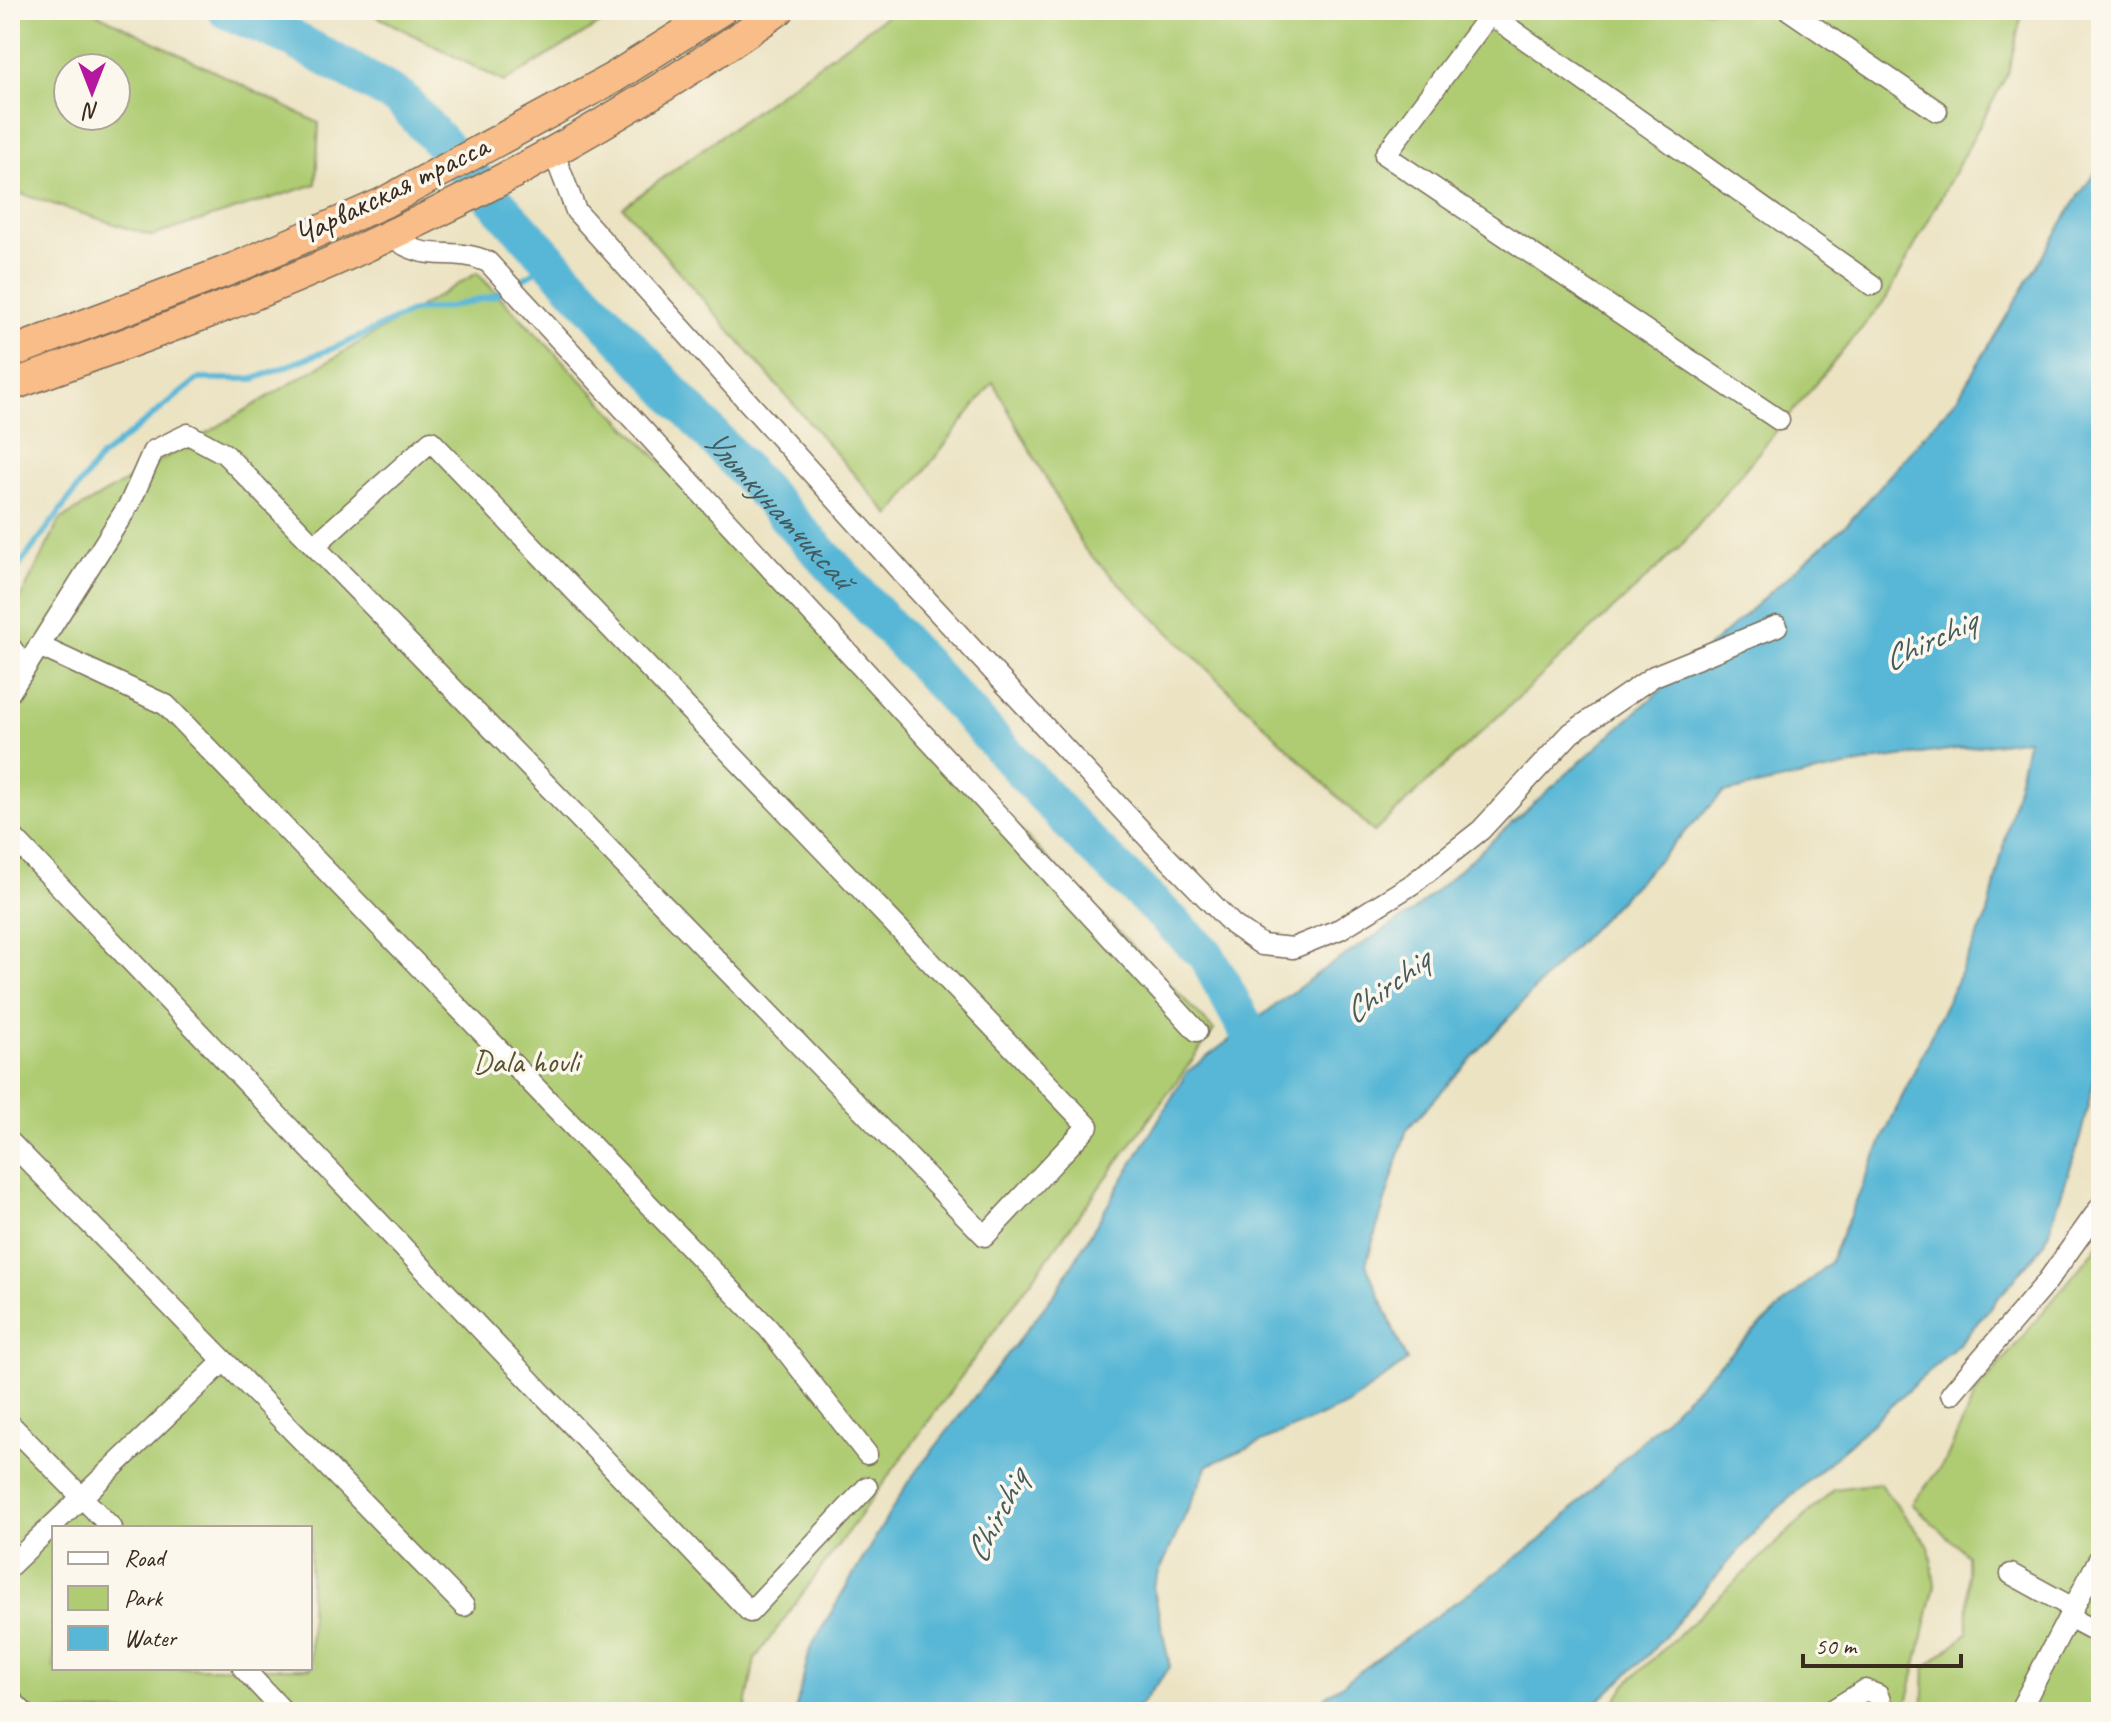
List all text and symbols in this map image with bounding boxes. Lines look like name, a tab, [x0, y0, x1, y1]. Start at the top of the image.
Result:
north arrow	[52, 52, 132, 132]
text: N	[82, 97, 99, 125]
street label: Чарвакская трасса	[287, 124, 498, 255]
water label: Ульткунатчиксай	[694, 419, 869, 603]
water label: Chirchiq	[1875, 597, 1988, 680]
water label: Chirchiq	[1334, 936, 1443, 1033]
park label: Dala hovli	[473, 1041, 583, 1082]
water label: Chirchiq	[955, 1457, 1040, 1569]
legend	[52, 1526, 312, 1670]
text: Road	[124, 1543, 168, 1573]
text: Park	[124, 1583, 164, 1613]
scale bar	[1803, 1618, 1961, 1668]
text: Water	[124, 1623, 179, 1653]
text: 50 m	[1815, 1631, 1858, 1661]

